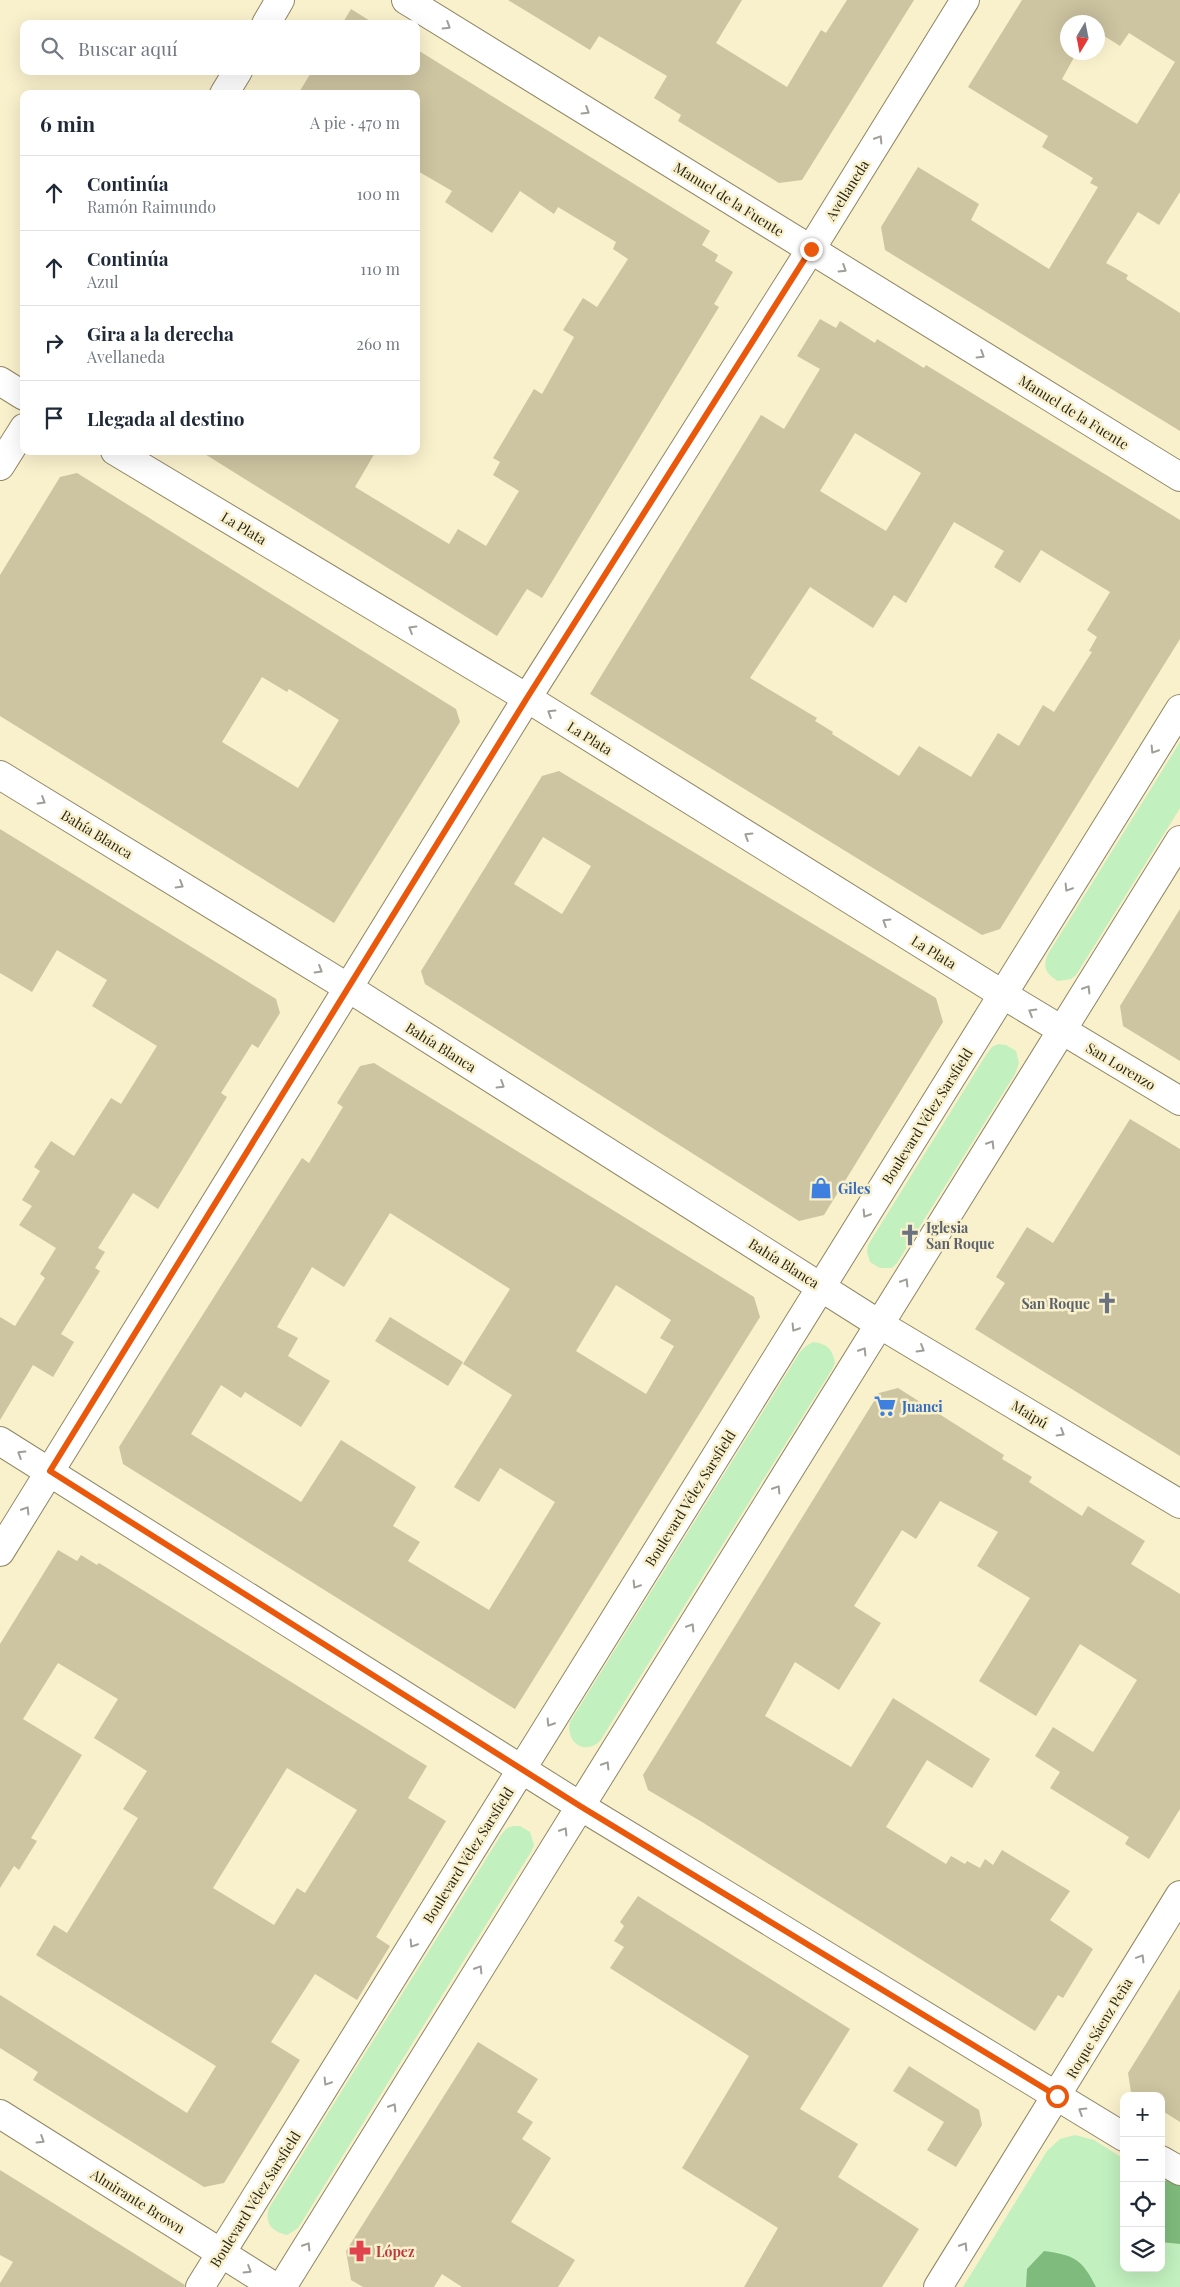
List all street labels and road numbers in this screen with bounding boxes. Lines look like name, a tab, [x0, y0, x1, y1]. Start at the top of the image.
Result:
street label: Avellaneda	[820, 156, 873, 225]
street label: Manuel de la Fuente	[670, 157, 788, 241]
street label: Manuel de la Fuente	[1015, 370, 1133, 454]
street label: La Plata	[218, 507, 270, 549]
street label: La Plata	[564, 717, 616, 759]
street label: Bahía Blanca	[58, 805, 136, 863]
street label: La Plata	[908, 931, 960, 973]
street label: Bahía Blanca	[402, 1018, 480, 1076]
street label: San Lorenzo	[1083, 1038, 1160, 1094]
street label: Boulevard Vélez Sarsfield	[877, 1044, 977, 1188]
street label: Bahía Blanca	[745, 1234, 823, 1292]
street label: Maipú	[1008, 1396, 1052, 1432]
street label: Boulevard Vélez Sarsfield	[640, 1426, 740, 1570]
street label: Boulevard Vélez Sarsfield	[418, 1783, 518, 1927]
street label: Roque Sáenz Peña	[1062, 1974, 1136, 2082]
street label: Boulevard Vélez Sarsfield	[205, 2127, 305, 2271]
street label: Almirante Brown	[86, 2164, 189, 2238]

